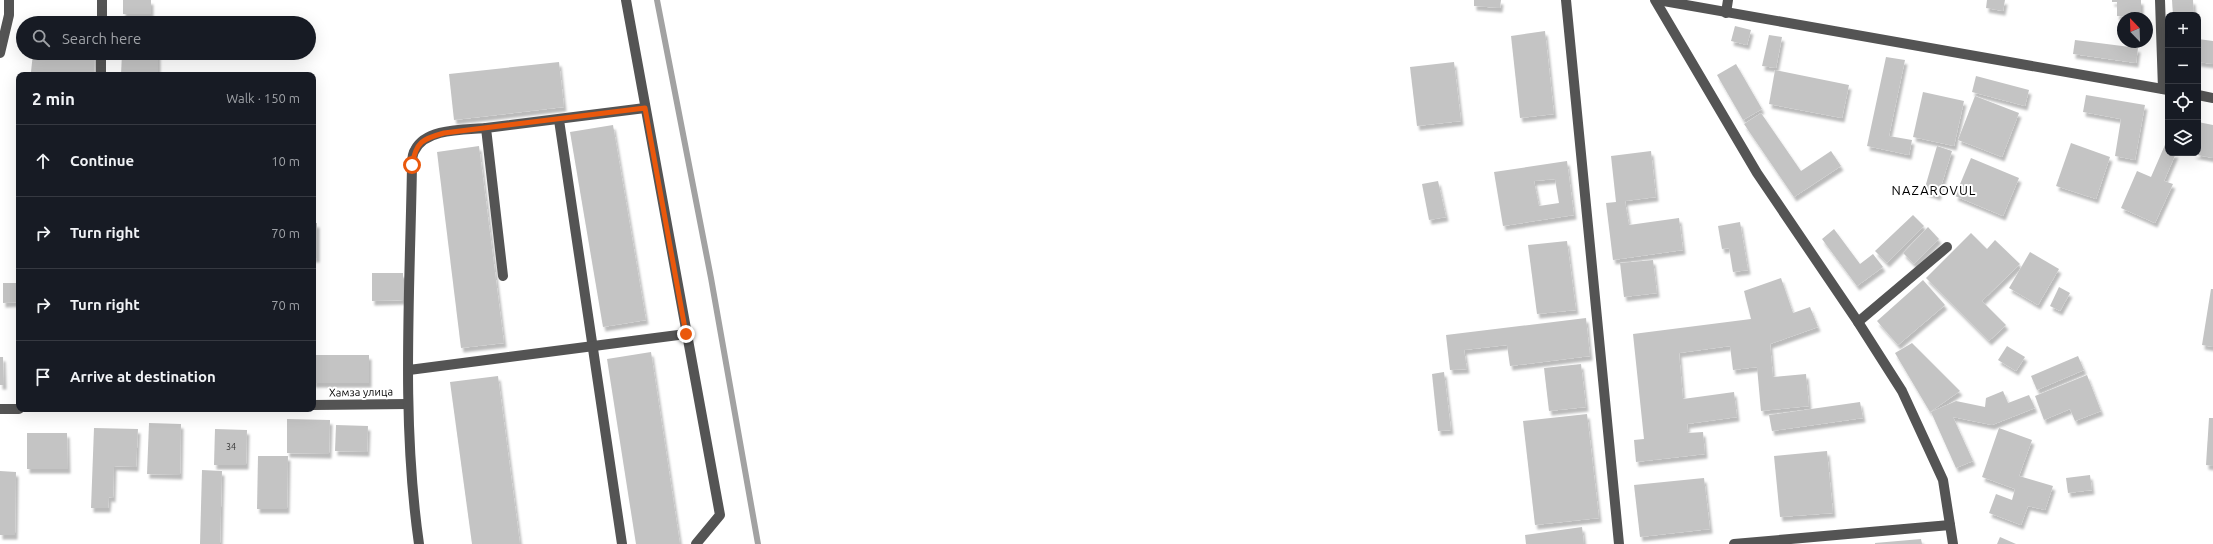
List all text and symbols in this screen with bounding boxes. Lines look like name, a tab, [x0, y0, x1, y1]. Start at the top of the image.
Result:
north arrow	[2117, 12, 2153, 48]
map controls	[2165, 12, 2201, 156]
button: +	[2165, 12, 2201, 48]
search box	[16, 16, 316, 60]
icon: search	[30, 27, 52, 49]
text: Search here	[62, 30, 141, 47]
button: −	[2165, 48, 2201, 84]
button: locate	[2165, 84, 2201, 120]
text: 2 min	[32, 89, 75, 108]
text: Walk · 150 m	[226, 91, 300, 105]
button: layers	[2165, 120, 2201, 156]
icon: ahead	[32, 150, 54, 172]
text: Continue	[70, 152, 134, 169]
text: 10 m	[271, 154, 300, 168]
route start	[403, 156, 421, 174]
district label: NAZAROVUL	[1892, 183, 1976, 197]
icon: right	[32, 222, 54, 244]
text: Turn right	[70, 224, 140, 241]
text: 70 m	[271, 226, 300, 240]
icon: right	[32, 294, 54, 316]
text: Turn right	[70, 296, 140, 313]
text: 70 m	[271, 298, 300, 312]
route end	[677, 325, 695, 343]
icon: arrive	[32, 366, 54, 388]
text: Arrive at destination	[70, 368, 216, 385]
street label: Хамза улица	[329, 385, 393, 399]
house number: 34	[226, 442, 236, 452]

